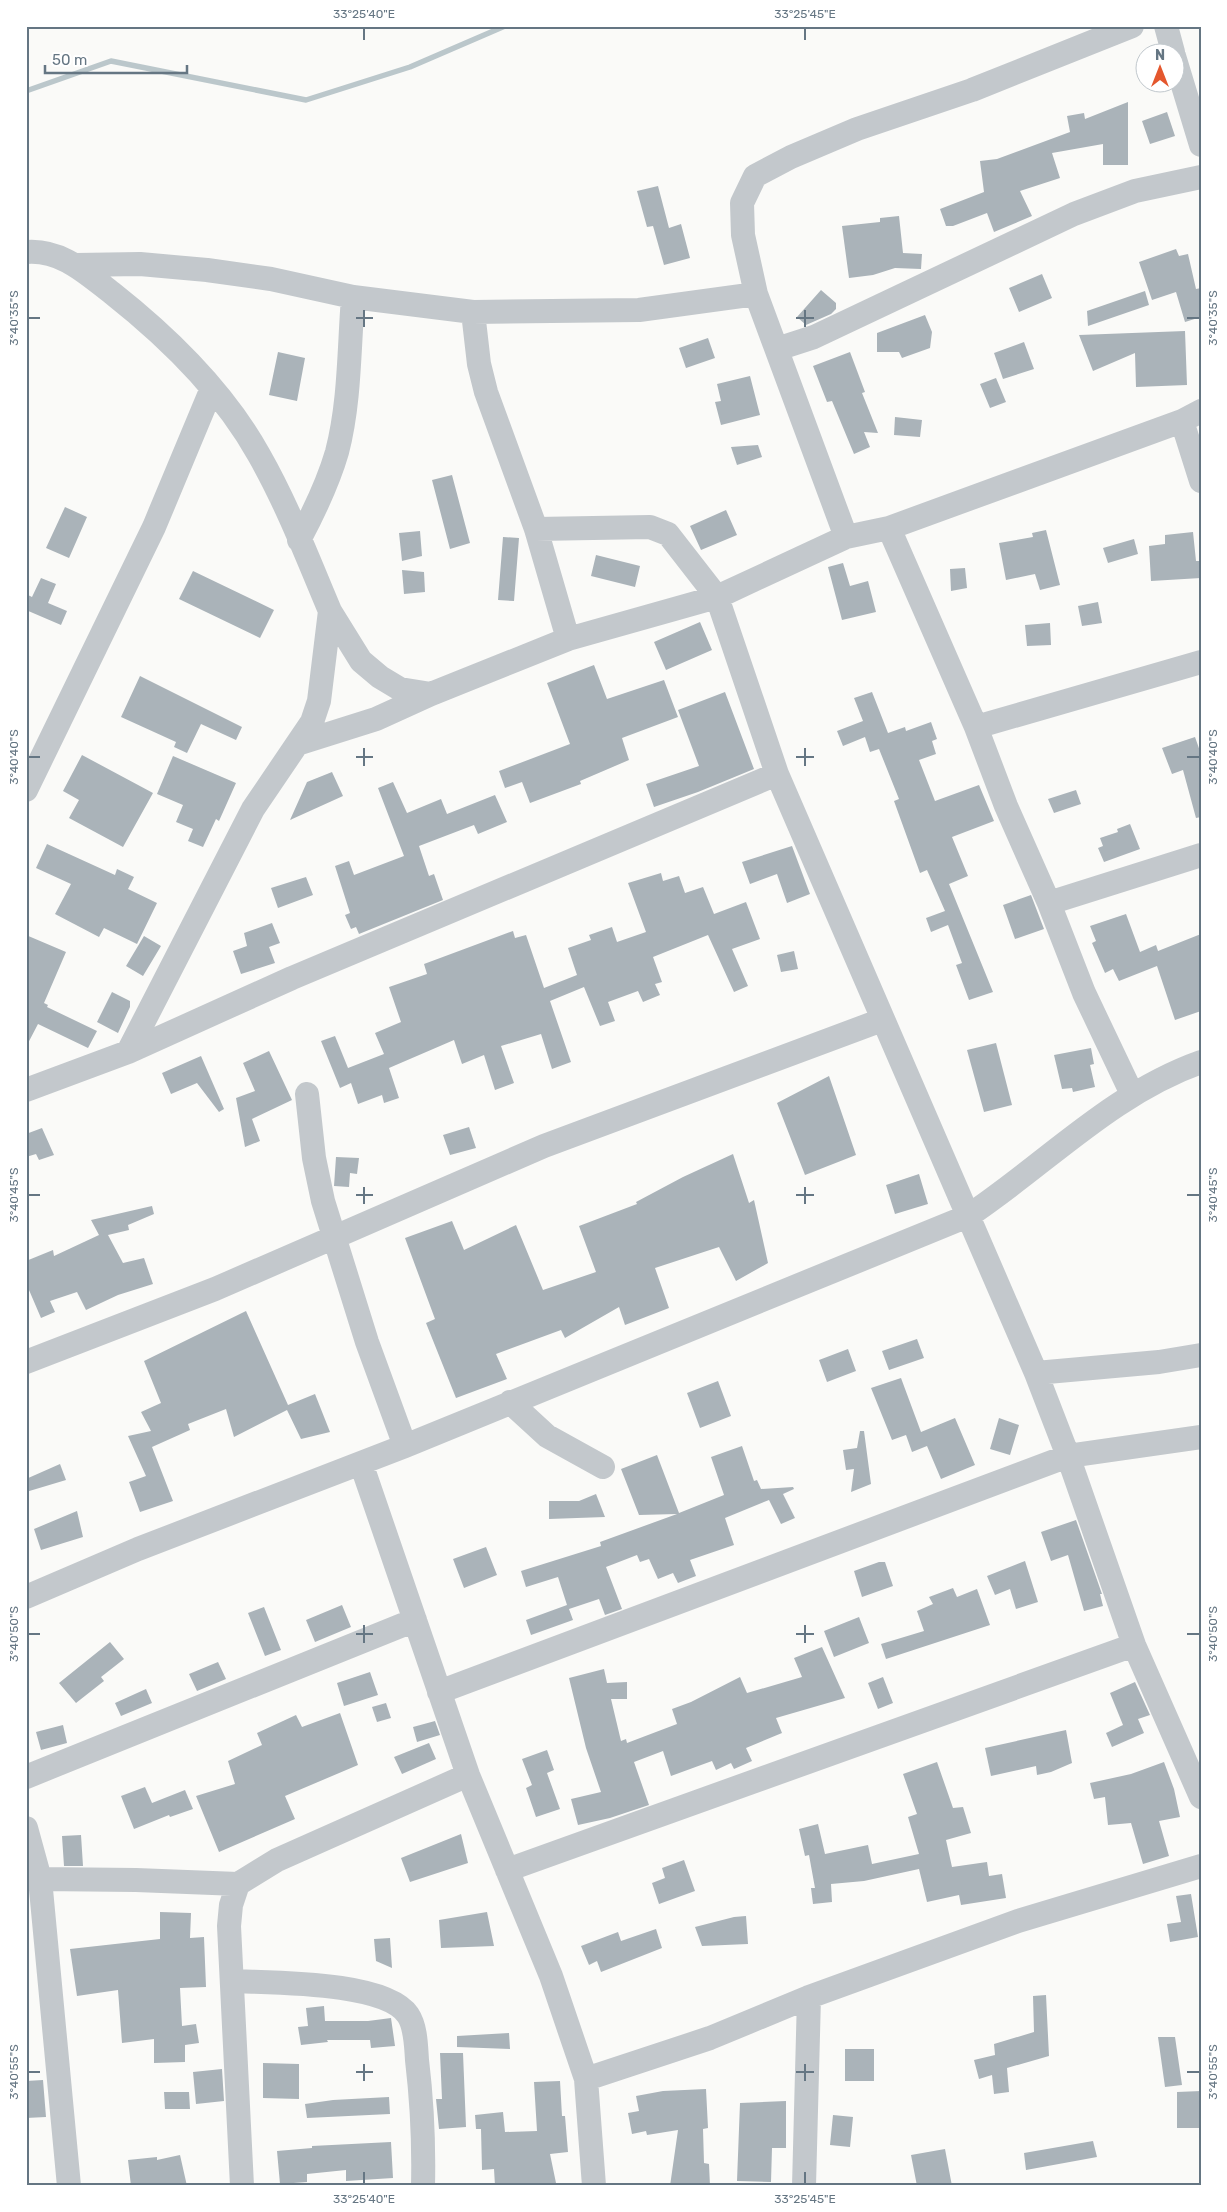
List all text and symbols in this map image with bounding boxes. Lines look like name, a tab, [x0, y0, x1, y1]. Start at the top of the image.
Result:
text: 33°25'40"E	[333, 7, 395, 21]
text: 33°25'45"E	[774, 7, 836, 21]
scale bar	[45, 42, 188, 74]
north arrow	[1134, 42, 1184, 92]
text: N	[1155, 47, 1165, 64]
text: 50 m	[52, 51, 87, 69]
text: 3°40'35"S	[7, 290, 21, 346]
text: 3°40'35"S	[1206, 290, 1220, 346]
text: 3°40'40"S	[7, 729, 21, 785]
text: 3°40'40"S	[1206, 729, 1220, 785]
text: 3°40'45"S	[7, 1168, 21, 1222]
text: 3°40'45"S	[1206, 1168, 1220, 1222]
text: 3°40'50"S	[7, 1606, 21, 1662]
text: 3°40'50"S	[1206, 1606, 1220, 1662]
text: 3°40'55"S	[7, 2044, 21, 2100]
text: 3°40'55"S	[1206, 2044, 1220, 2100]
text: 33°25'40"E	[333, 2192, 395, 2206]
text: 33°25'45"E	[774, 2192, 836, 2206]

